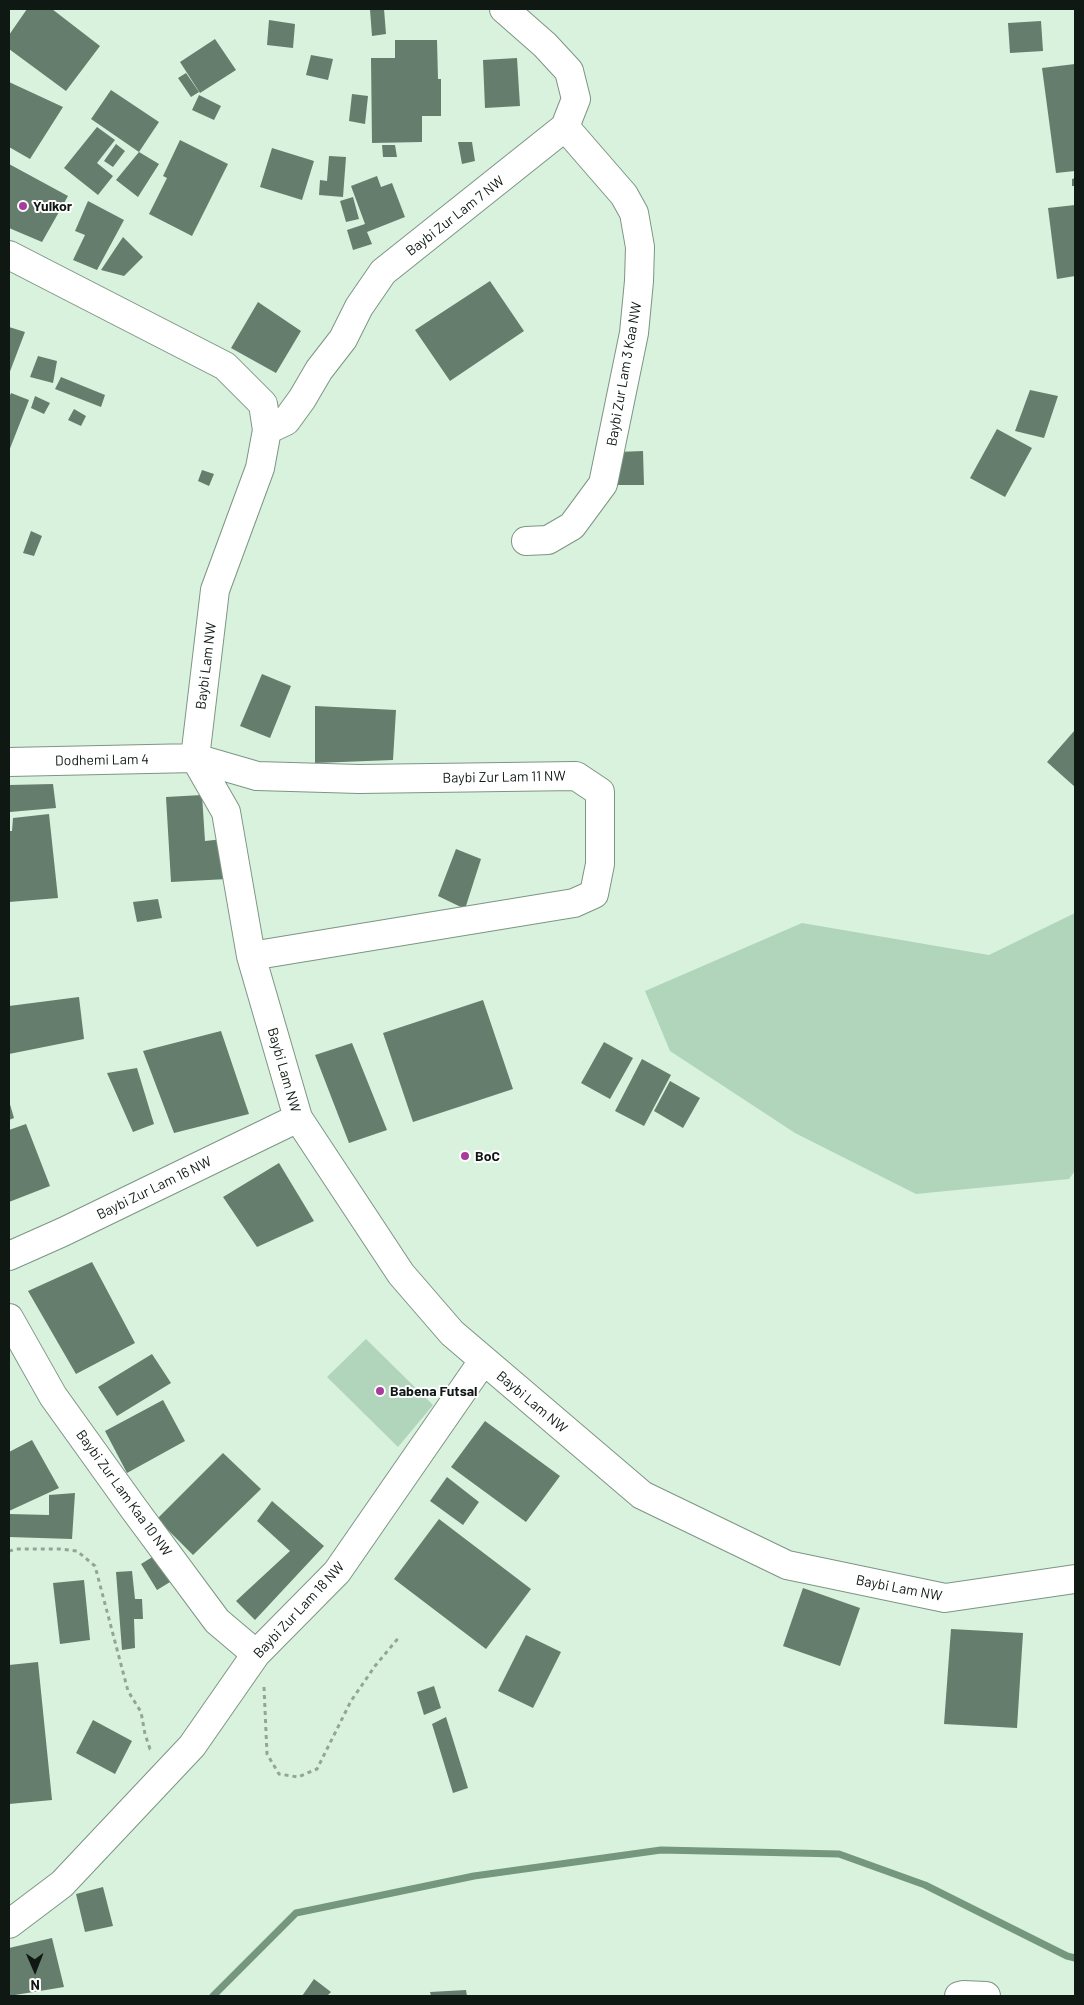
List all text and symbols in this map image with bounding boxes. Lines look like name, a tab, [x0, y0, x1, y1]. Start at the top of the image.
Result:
street label: Baybi Zur Lam 7 NW	[403, 172, 507, 260]
place label: Yulkor	[33, 198, 72, 214]
marker: Yulkor	[17, 200, 29, 212]
street label: Baybi Zur Lam 3 Kaa NW	[603, 301, 645, 447]
street label: Baybi Lam NW	[192, 622, 220, 710]
street label: Dodhemi Lam 4	[55, 751, 149, 769]
street label: Baybi Zur Lam 11 NW	[442, 768, 566, 786]
street label: Baybi Lam NW	[264, 1026, 304, 1114]
place label: BoC	[475, 1148, 500, 1164]
marker: BoC	[459, 1150, 471, 1162]
street label: Baybi Zur Lam 16 NW	[94, 1153, 214, 1223]
street label: Baybi Lam NW	[493, 1367, 571, 1437]
place label: Babena Futsal	[390, 1383, 478, 1399]
marker: Babena Futsal	[374, 1385, 386, 1397]
street label: Baybi Zur Lam Kaa 10 NW	[73, 1427, 175, 1559]
street label: Baybi Zur Lam 18 NW	[250, 1558, 348, 1662]
street label: Baybi Lam NW	[854, 1571, 944, 1605]
north arrow	[10, 1945, 60, 1995]
text: N	[30, 1977, 40, 1994]

